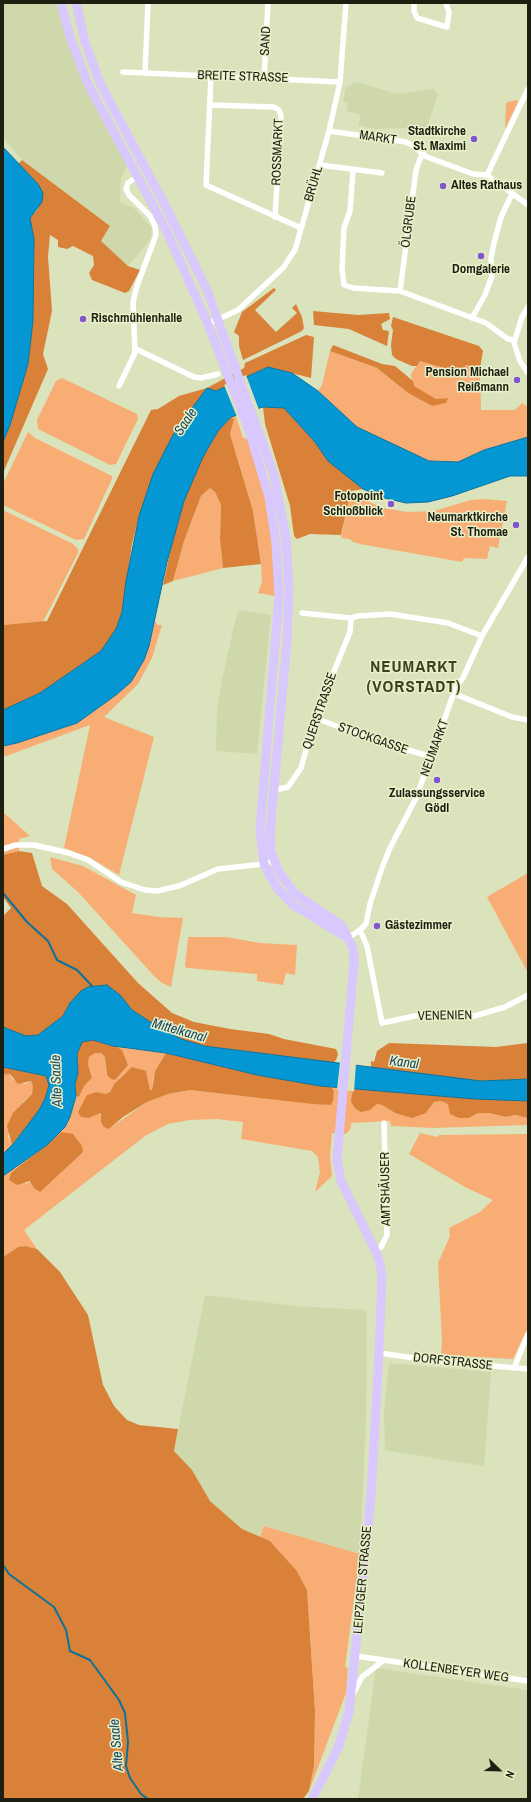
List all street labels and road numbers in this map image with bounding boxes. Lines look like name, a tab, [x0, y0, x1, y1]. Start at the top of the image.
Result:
street label: SAND	[257, 26, 275, 56]
street label: BREITE STRASSE	[197, 68, 289, 86]
street label: ROSSMARKT	[269, 118, 287, 186]
street label: MARKT	[358, 128, 398, 148]
street label: BRÜHL	[302, 164, 326, 204]
street label: ÖLGRUBE	[398, 195, 420, 249]
street label: QUERSTRASSE	[300, 670, 340, 752]
street label: NEUMARKT	[417, 717, 453, 779]
street label: STOCKGASSE	[336, 720, 410, 758]
street label: VENENIEN	[418, 1008, 472, 1024]
street label: AMTSHÄUSER	[378, 1152, 394, 1226]
street label: DORFSTRASSE	[412, 1350, 494, 1374]
street label: LEIPZIGER STRASSE	[351, 1525, 375, 1635]
street label: KOLLENBEYER WEG	[402, 1656, 510, 1686]

